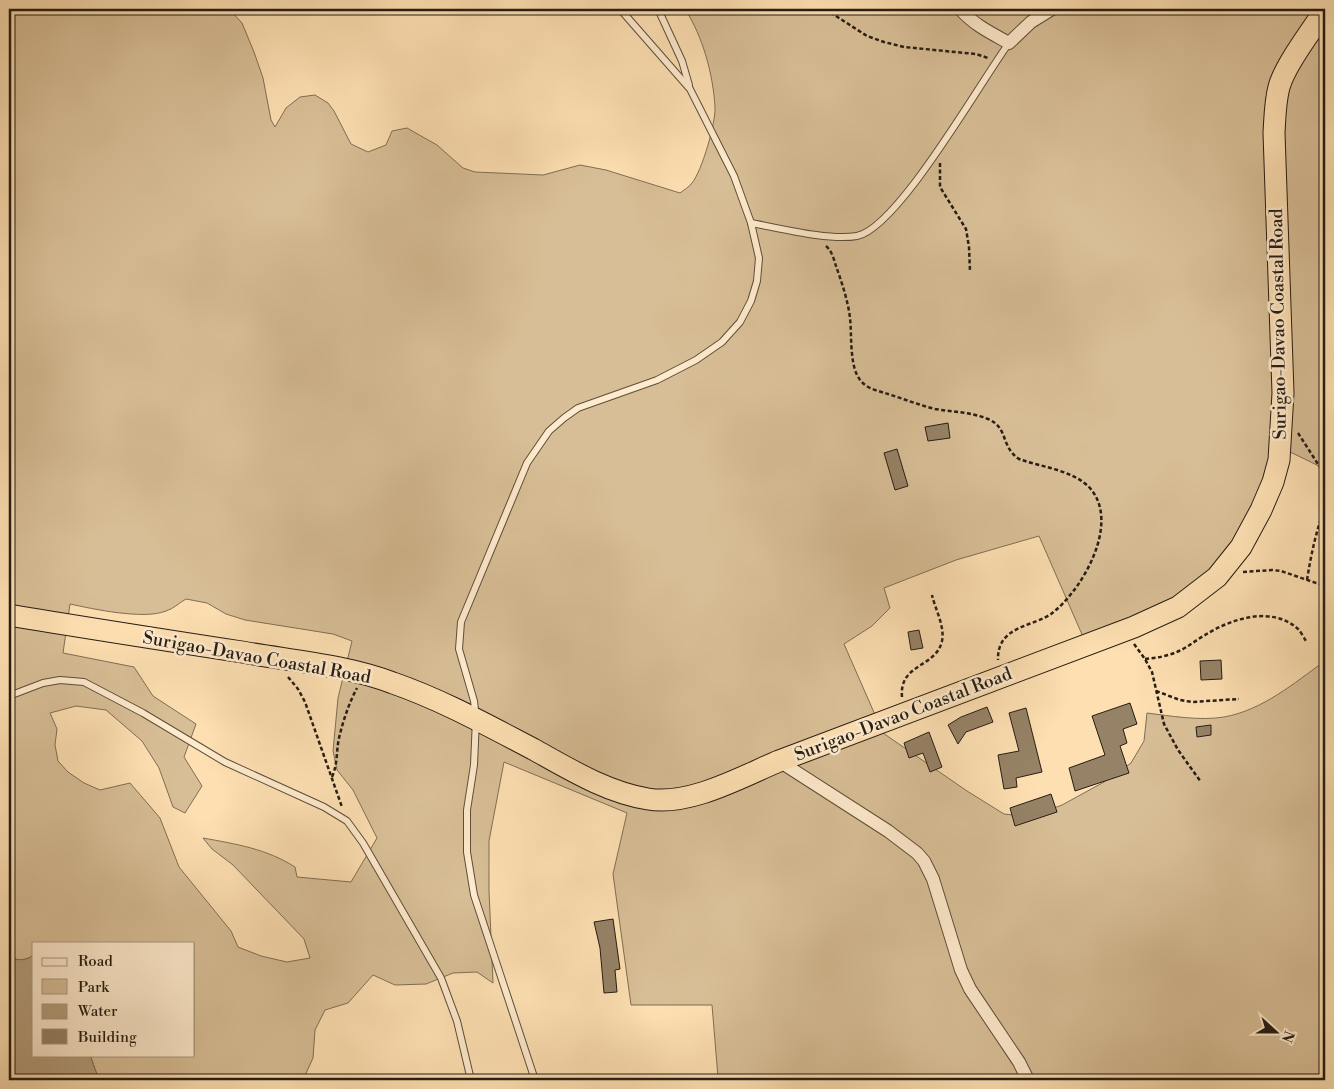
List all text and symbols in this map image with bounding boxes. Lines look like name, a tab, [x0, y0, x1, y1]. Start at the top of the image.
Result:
street label: Surigao-Davao Coastal Road	[1265, 207, 1292, 440]
street label: Surigao-Davao Coastal Road	[141, 626, 374, 689]
street label: Surigao-Davao Coastal Road	[791, 662, 1016, 767]
legend	[32, 942, 195, 1056]
text: Road	[78, 952, 113, 971]
text: Park	[78, 978, 110, 997]
text: Water	[77, 1002, 118, 1021]
north arrow	[1252, 1006, 1302, 1056]
text: Building	[77, 1028, 137, 1047]
text: N	[1277, 1028, 1298, 1045]

